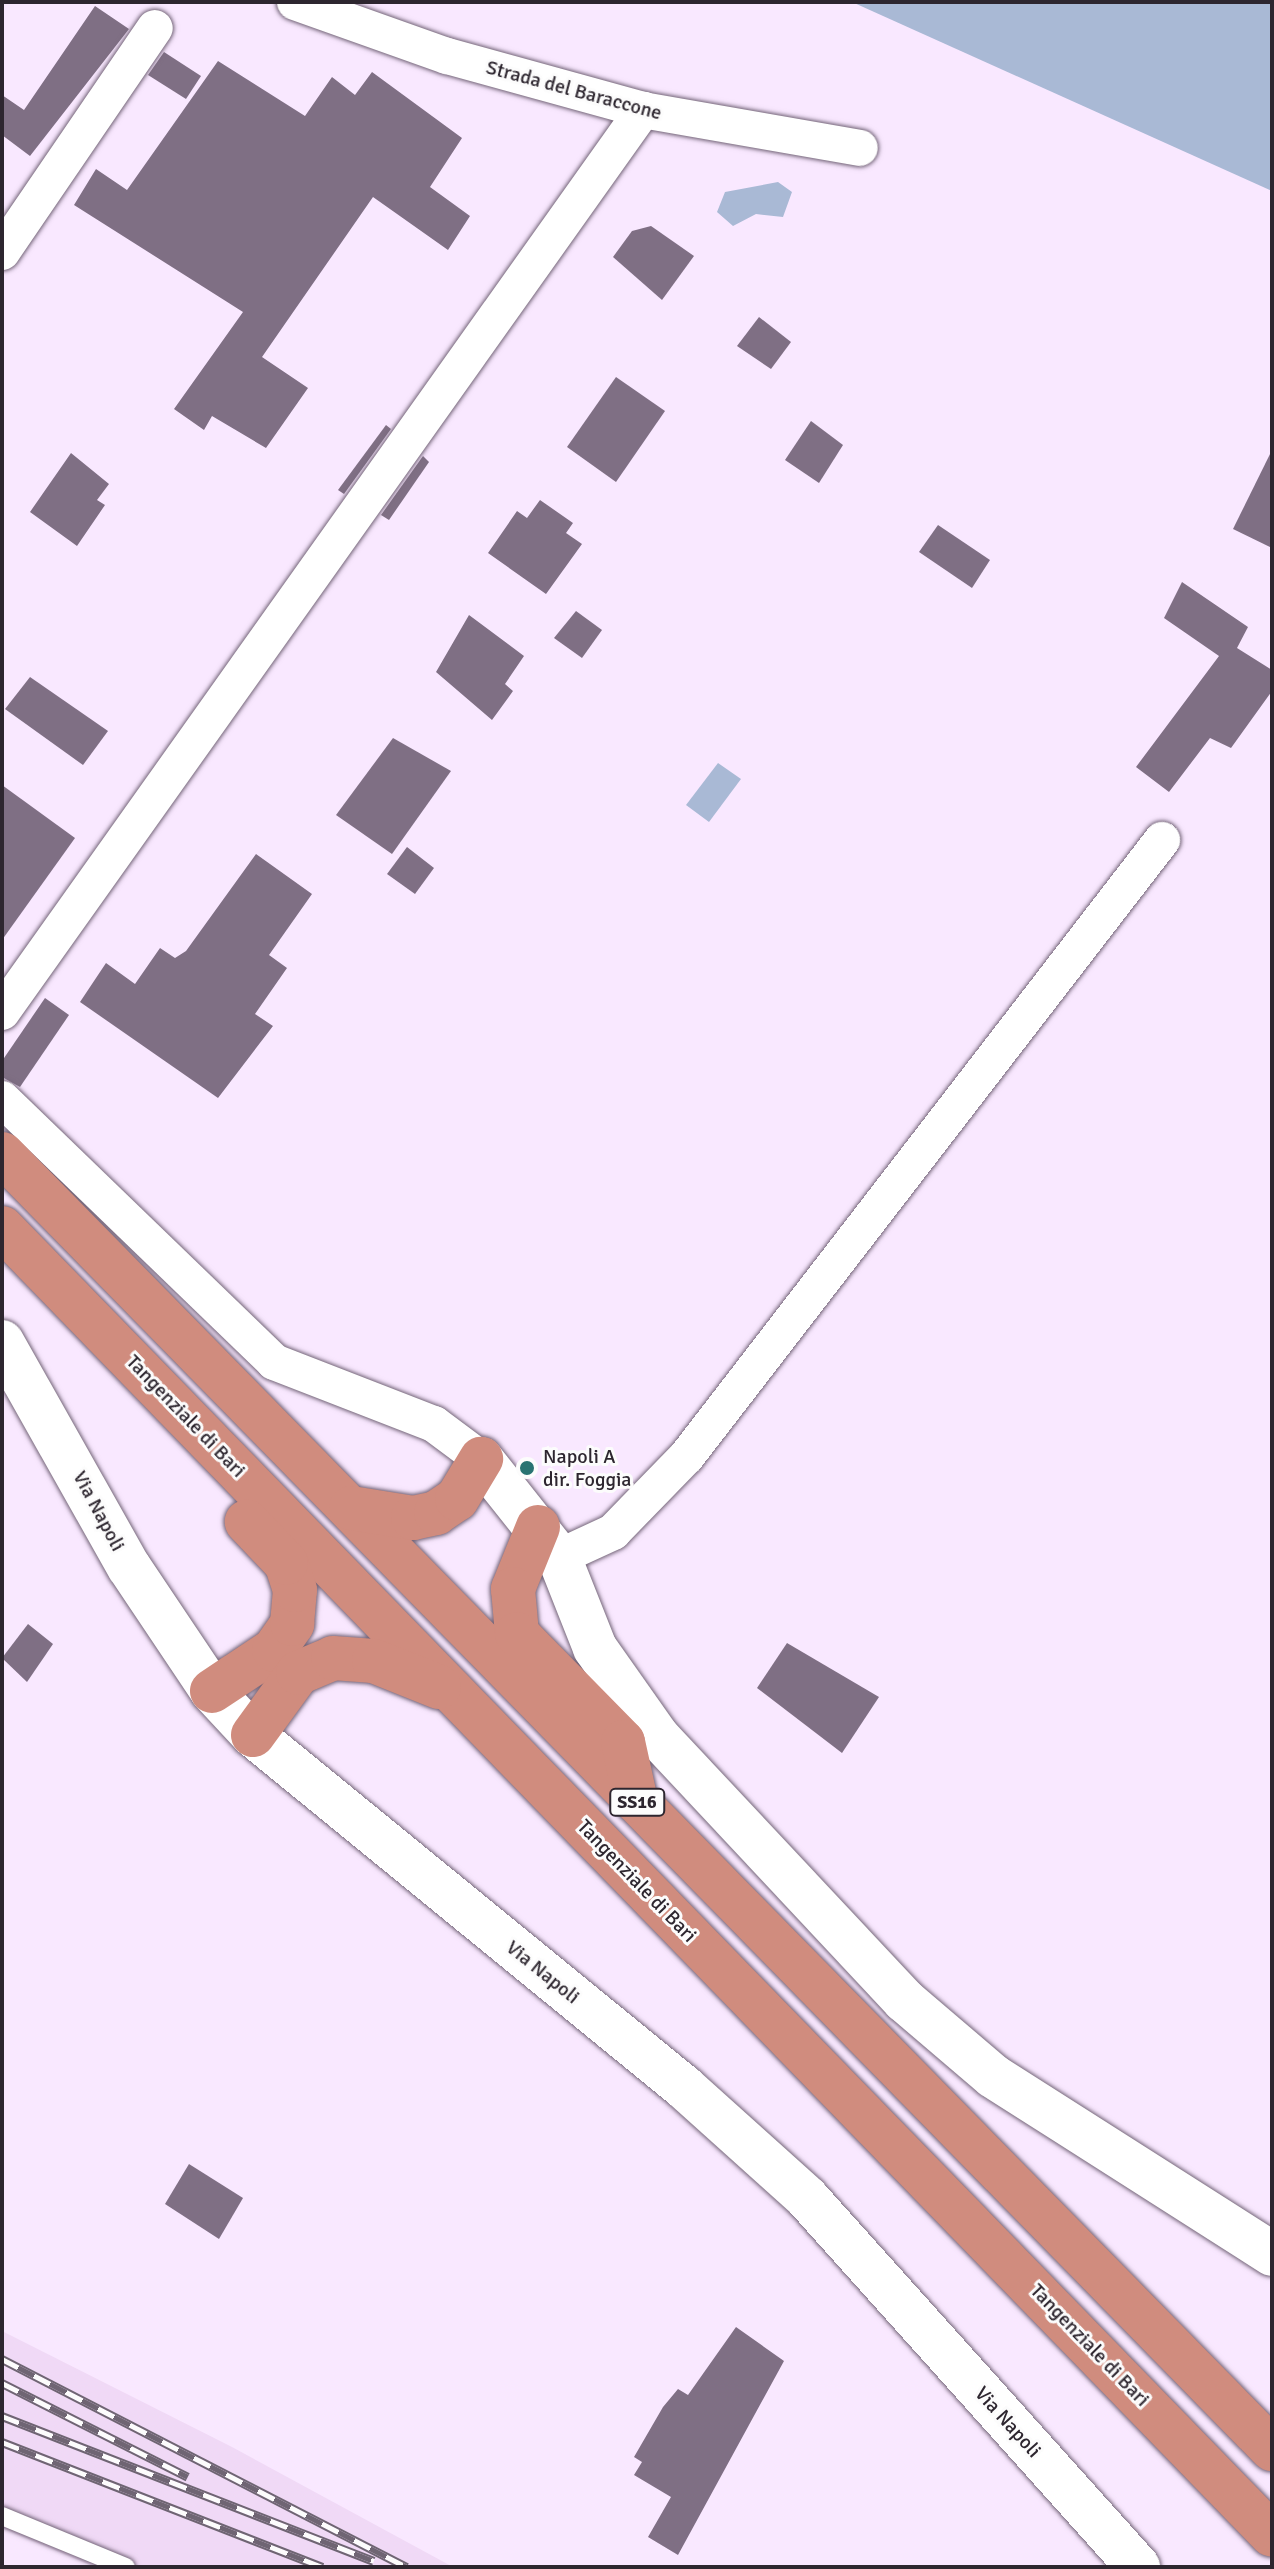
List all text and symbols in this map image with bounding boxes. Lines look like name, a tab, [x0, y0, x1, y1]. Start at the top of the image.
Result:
street label: Strada del Baraccone	[484, 55, 664, 125]
street label: Tangenziale di Bari	[121, 1350, 251, 1482]
place label: Napoli A dir. Foggia	[543, 1444, 632, 1491]
marker: Napoli A dir. Foggia	[518, 1459, 536, 1477]
street label: Via Napoli	[68, 1467, 130, 1555]
road number: SS16	[609, 1788, 665, 1816]
street label: Tangenziale di Bari	[572, 1815, 702, 1947]
street label: Via Napoli	[501, 1935, 585, 2009]
street label: Tangenziale di Bari	[1025, 2279, 1155, 2411]
street label: Via Napoli	[970, 2382, 1046, 2462]

